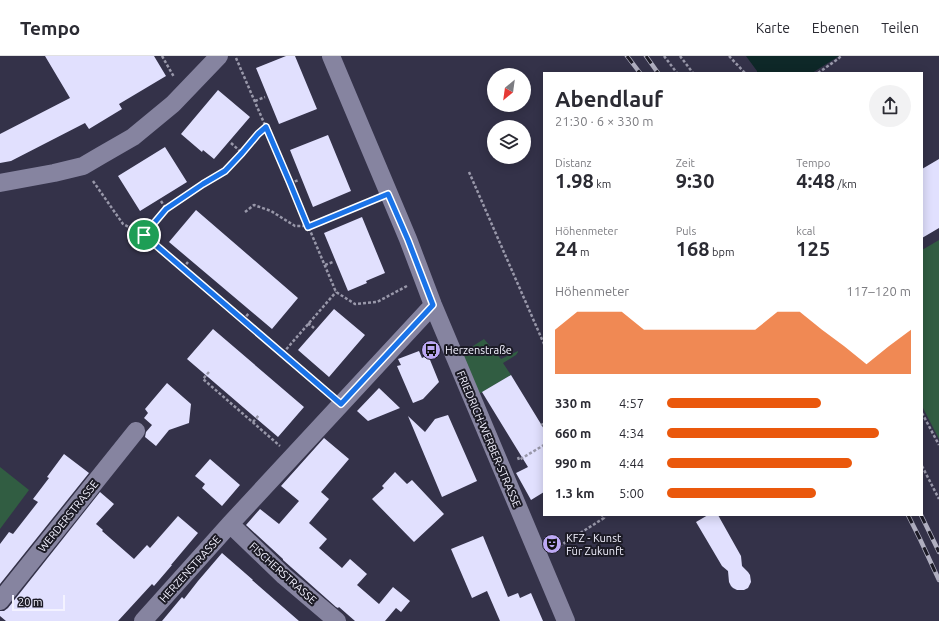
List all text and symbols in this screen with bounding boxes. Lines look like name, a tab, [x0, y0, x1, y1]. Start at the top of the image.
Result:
text: Tempo	[20, 17, 80, 39]
text: Karte	[756, 20, 790, 36]
text: Ebenen	[812, 20, 859, 36]
text: Teilen	[881, 20, 919, 36]
north arrow	[487, 68, 531, 112]
map controls	[487, 68, 531, 164]
button: share	[869, 85, 911, 127]
text: Abendlauf	[555, 86, 663, 111]
text: 21:30 · 6 × 330 m	[555, 114, 654, 128]
button: layers	[487, 120, 531, 164]
text: Distanz	[555, 157, 592, 169]
text: Zeit	[676, 157, 695, 169]
text: Tempo	[796, 157, 830, 169]
text: 1.98	[555, 169, 594, 192]
text: 9:30	[676, 169, 714, 192]
text: 4:48	[796, 169, 835, 192]
text: km	[594, 178, 611, 190]
text: /km	[835, 178, 857, 190]
pin	[127, 218, 161, 252]
icon: arrive	[133, 224, 155, 246]
text: Höhenmeter	[555, 225, 618, 237]
text: Puls	[676, 225, 696, 237]
text: kcal	[796, 225, 815, 237]
text: 24	[555, 237, 578, 260]
text: 168	[676, 237, 710, 260]
text: 125	[796, 237, 830, 260]
text: m	[578, 246, 590, 258]
text: bpm	[710, 246, 734, 258]
text: Höhenmeter	[555, 284, 629, 298]
text: 117–120 m	[846, 284, 911, 298]
bus stop icon: Herzenstraße	[420, 339, 442, 361]
place label: Herzenstraße	[445, 344, 512, 356]
street label: FRIEDRICH-WERBER-STRASSE	[455, 369, 523, 509]
text: 330 m	[555, 396, 591, 410]
text: 4:57	[619, 396, 644, 410]
text: 660 m	[555, 426, 591, 440]
text: 4:34	[619, 426, 644, 440]
text: 990 m	[555, 456, 591, 470]
text: 4:44	[619, 456, 644, 470]
street label: WERDERSTRASSE	[36, 478, 100, 554]
text: 1.3 km	[555, 486, 594, 500]
text: 5:00	[619, 486, 644, 500]
place label: KFZ - Kunst Für Zukunft	[566, 532, 624, 557]
street label: HERZENSTRASSE	[157, 533, 223, 605]
theatre icon: KFZ - Kunst Für Zukunft	[541, 533, 563, 555]
street label: FISCHERSTRASSE	[247, 540, 319, 606]
scale bar	[12, 593, 65, 612]
text: 20 m	[18, 596, 42, 608]

